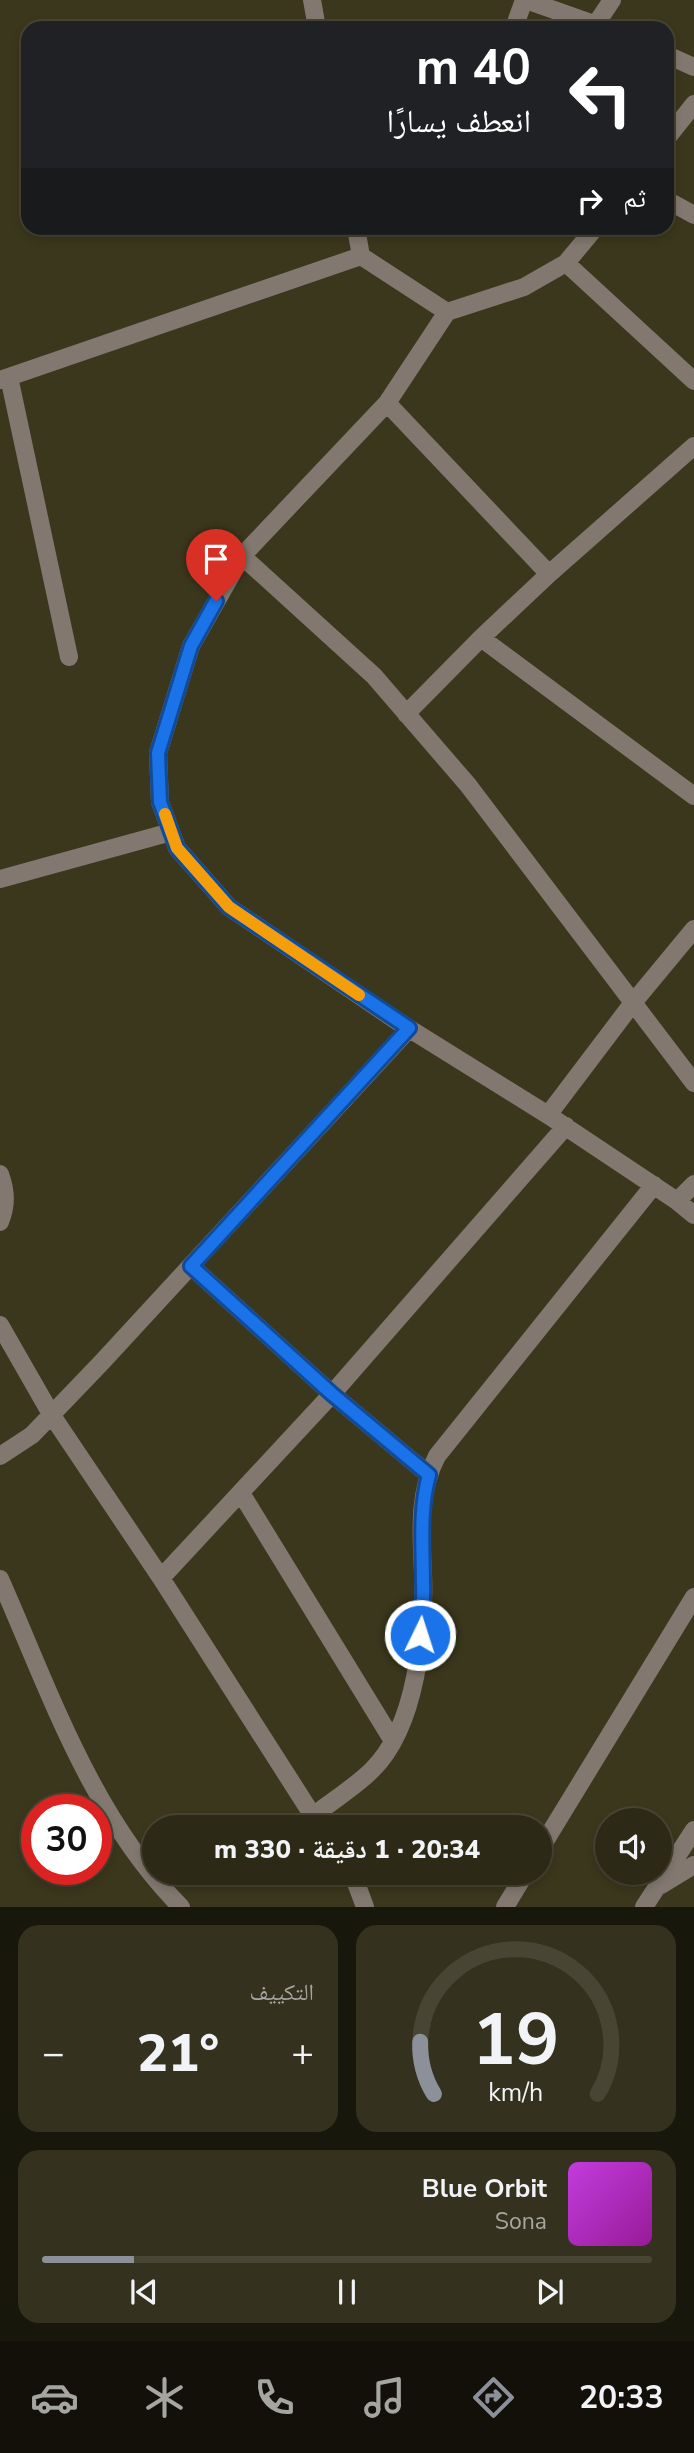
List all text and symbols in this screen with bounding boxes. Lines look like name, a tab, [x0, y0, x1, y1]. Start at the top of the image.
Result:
text: 40 m	[416, 34, 531, 101]
icon: left	[555, 49, 646, 140]
text: انعطف يسارًا	[387, 100, 531, 143]
text: ثم	[623, 181, 646, 216]
icon: right	[571, 182, 609, 220]
pin	[186, 529, 246, 601]
icon: arrive	[197, 540, 235, 578]
position arrow	[383, 1598, 457, 1672]
speed limit sign: 30	[21, 1794, 112, 1885]
map controls	[595, 1808, 672, 1885]
button: sound	[595, 1808, 672, 1885]
text: 20:34 · 1 دقيقة · 330 m	[214, 1832, 480, 1867]
text: التكييف	[249, 1977, 314, 2008]
text: 19	[472, 1991, 560, 2091]
text: 21°	[137, 2018, 219, 2089]
text: −	[42, 2028, 65, 2079]
text: +	[291, 2028, 314, 2079]
text: km/h	[488, 2076, 544, 2110]
text: Blue Orbit	[422, 2171, 547, 2206]
text: Sona	[495, 2206, 547, 2237]
icon: previous	[125, 2273, 163, 2311]
icon: pause	[328, 2273, 366, 2311]
icon: next	[531, 2273, 569, 2311]
icon: car	[30, 2373, 79, 2422]
icon: climate	[140, 2373, 189, 2422]
icon: phone	[250, 2373, 299, 2422]
icon: music	[360, 2373, 409, 2422]
icon: directions	[469, 2373, 518, 2422]
text: 20:33	[579, 2376, 664, 2419]

